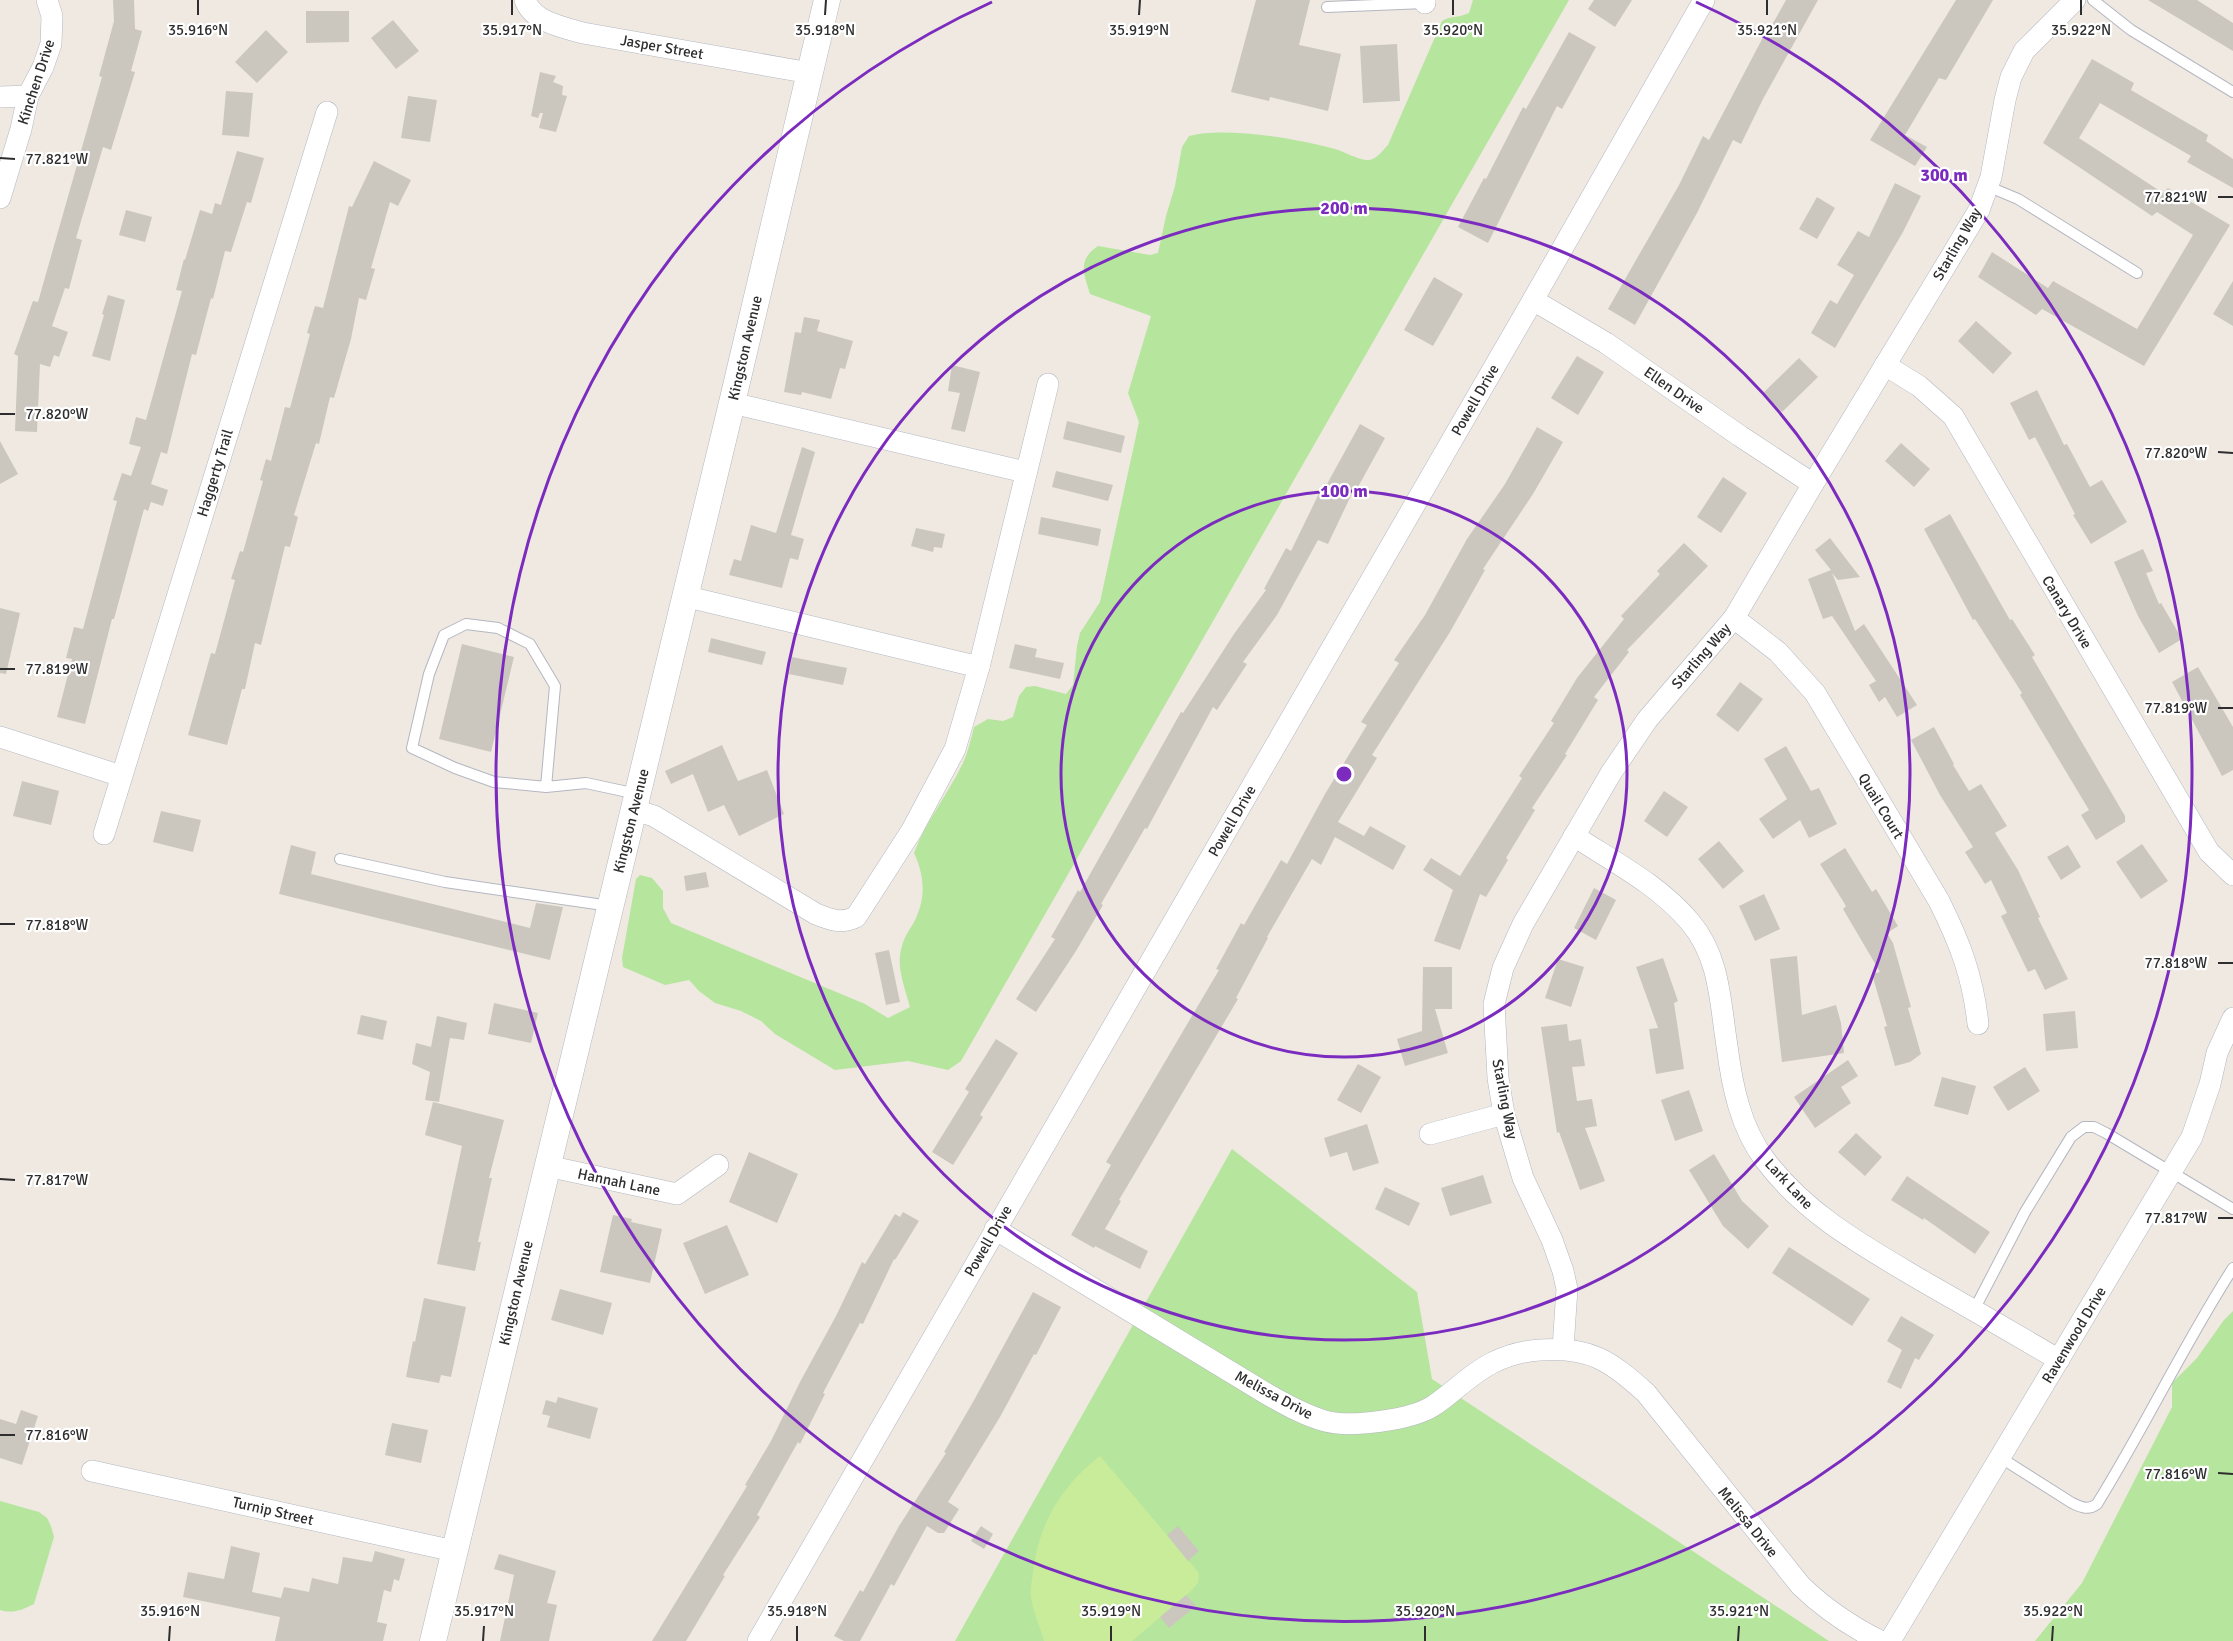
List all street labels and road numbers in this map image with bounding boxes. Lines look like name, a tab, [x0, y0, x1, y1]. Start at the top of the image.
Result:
street label: Jasper Street	[619, 31, 705, 63]
street label: Kinchen Drive	[14, 37, 58, 127]
street label: Starling Way	[1929, 204, 1985, 284]
street label: Kingston Avenue	[724, 294, 766, 402]
street label: Powell Drive	[1447, 361, 1503, 439]
street label: Ellen Drive	[1640, 363, 1708, 417]
street label: Haggerty Trail	[193, 427, 237, 519]
street label: Canary Drive	[2038, 572, 2096, 652]
street label: Starling Way	[1668, 619, 1734, 693]
street label: Kingston Avenue	[609, 767, 653, 875]
street label: Quail Court	[1854, 770, 1908, 842]
street label: Powell Drive	[1204, 782, 1260, 860]
street label: Starling Way	[1488, 1057, 1522, 1141]
street label: Lark Lane	[1761, 1155, 1817, 1213]
street label: Hannah Lane	[576, 1164, 662, 1200]
street label: Powell Drive	[960, 1202, 1016, 1280]
street label: Kingston Avenue	[495, 1239, 537, 1347]
street label: Ravenwood Drive	[2038, 1283, 2110, 1387]
street label: Melissa Drive	[1232, 1367, 1316, 1423]
street label: Melissa Drive	[1714, 1483, 1782, 1561]
street label: Turnip Street	[231, 1493, 315, 1529]

